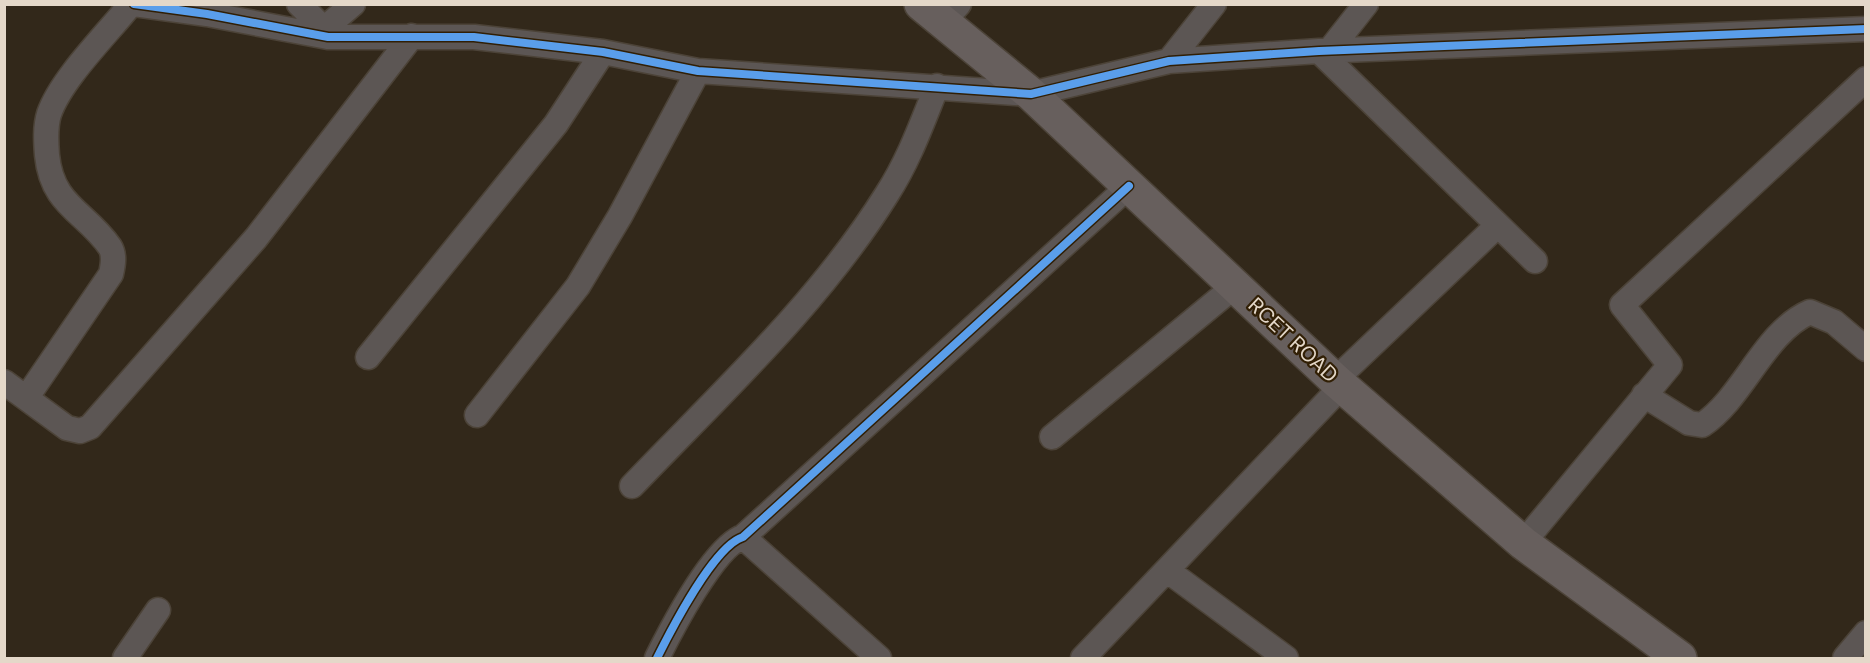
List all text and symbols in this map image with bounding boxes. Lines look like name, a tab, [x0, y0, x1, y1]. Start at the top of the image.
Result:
street label: RCET ROAD	[1242, 291, 1344, 389]

